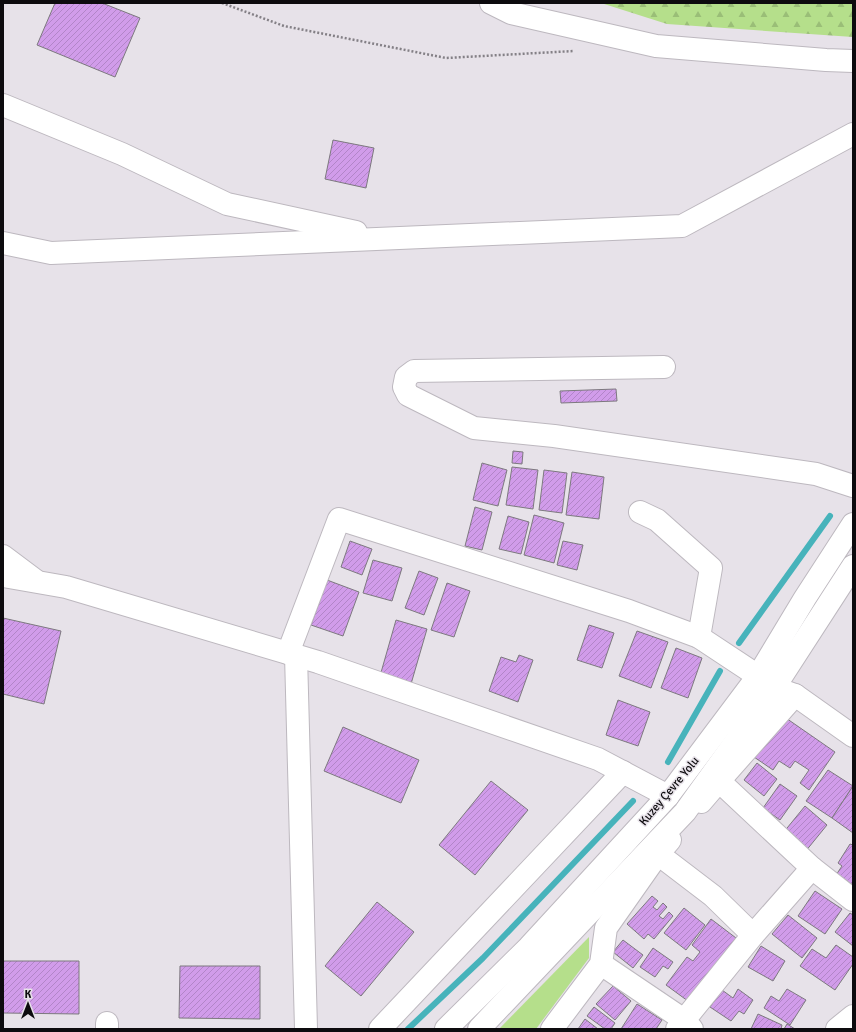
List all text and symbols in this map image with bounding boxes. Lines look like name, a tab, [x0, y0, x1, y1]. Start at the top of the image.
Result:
street label: Kuzey Çevre Yolu	[636, 754, 703, 829]
north arrow	[8, 984, 48, 1024]
text: K	[25, 988, 32, 1001]

